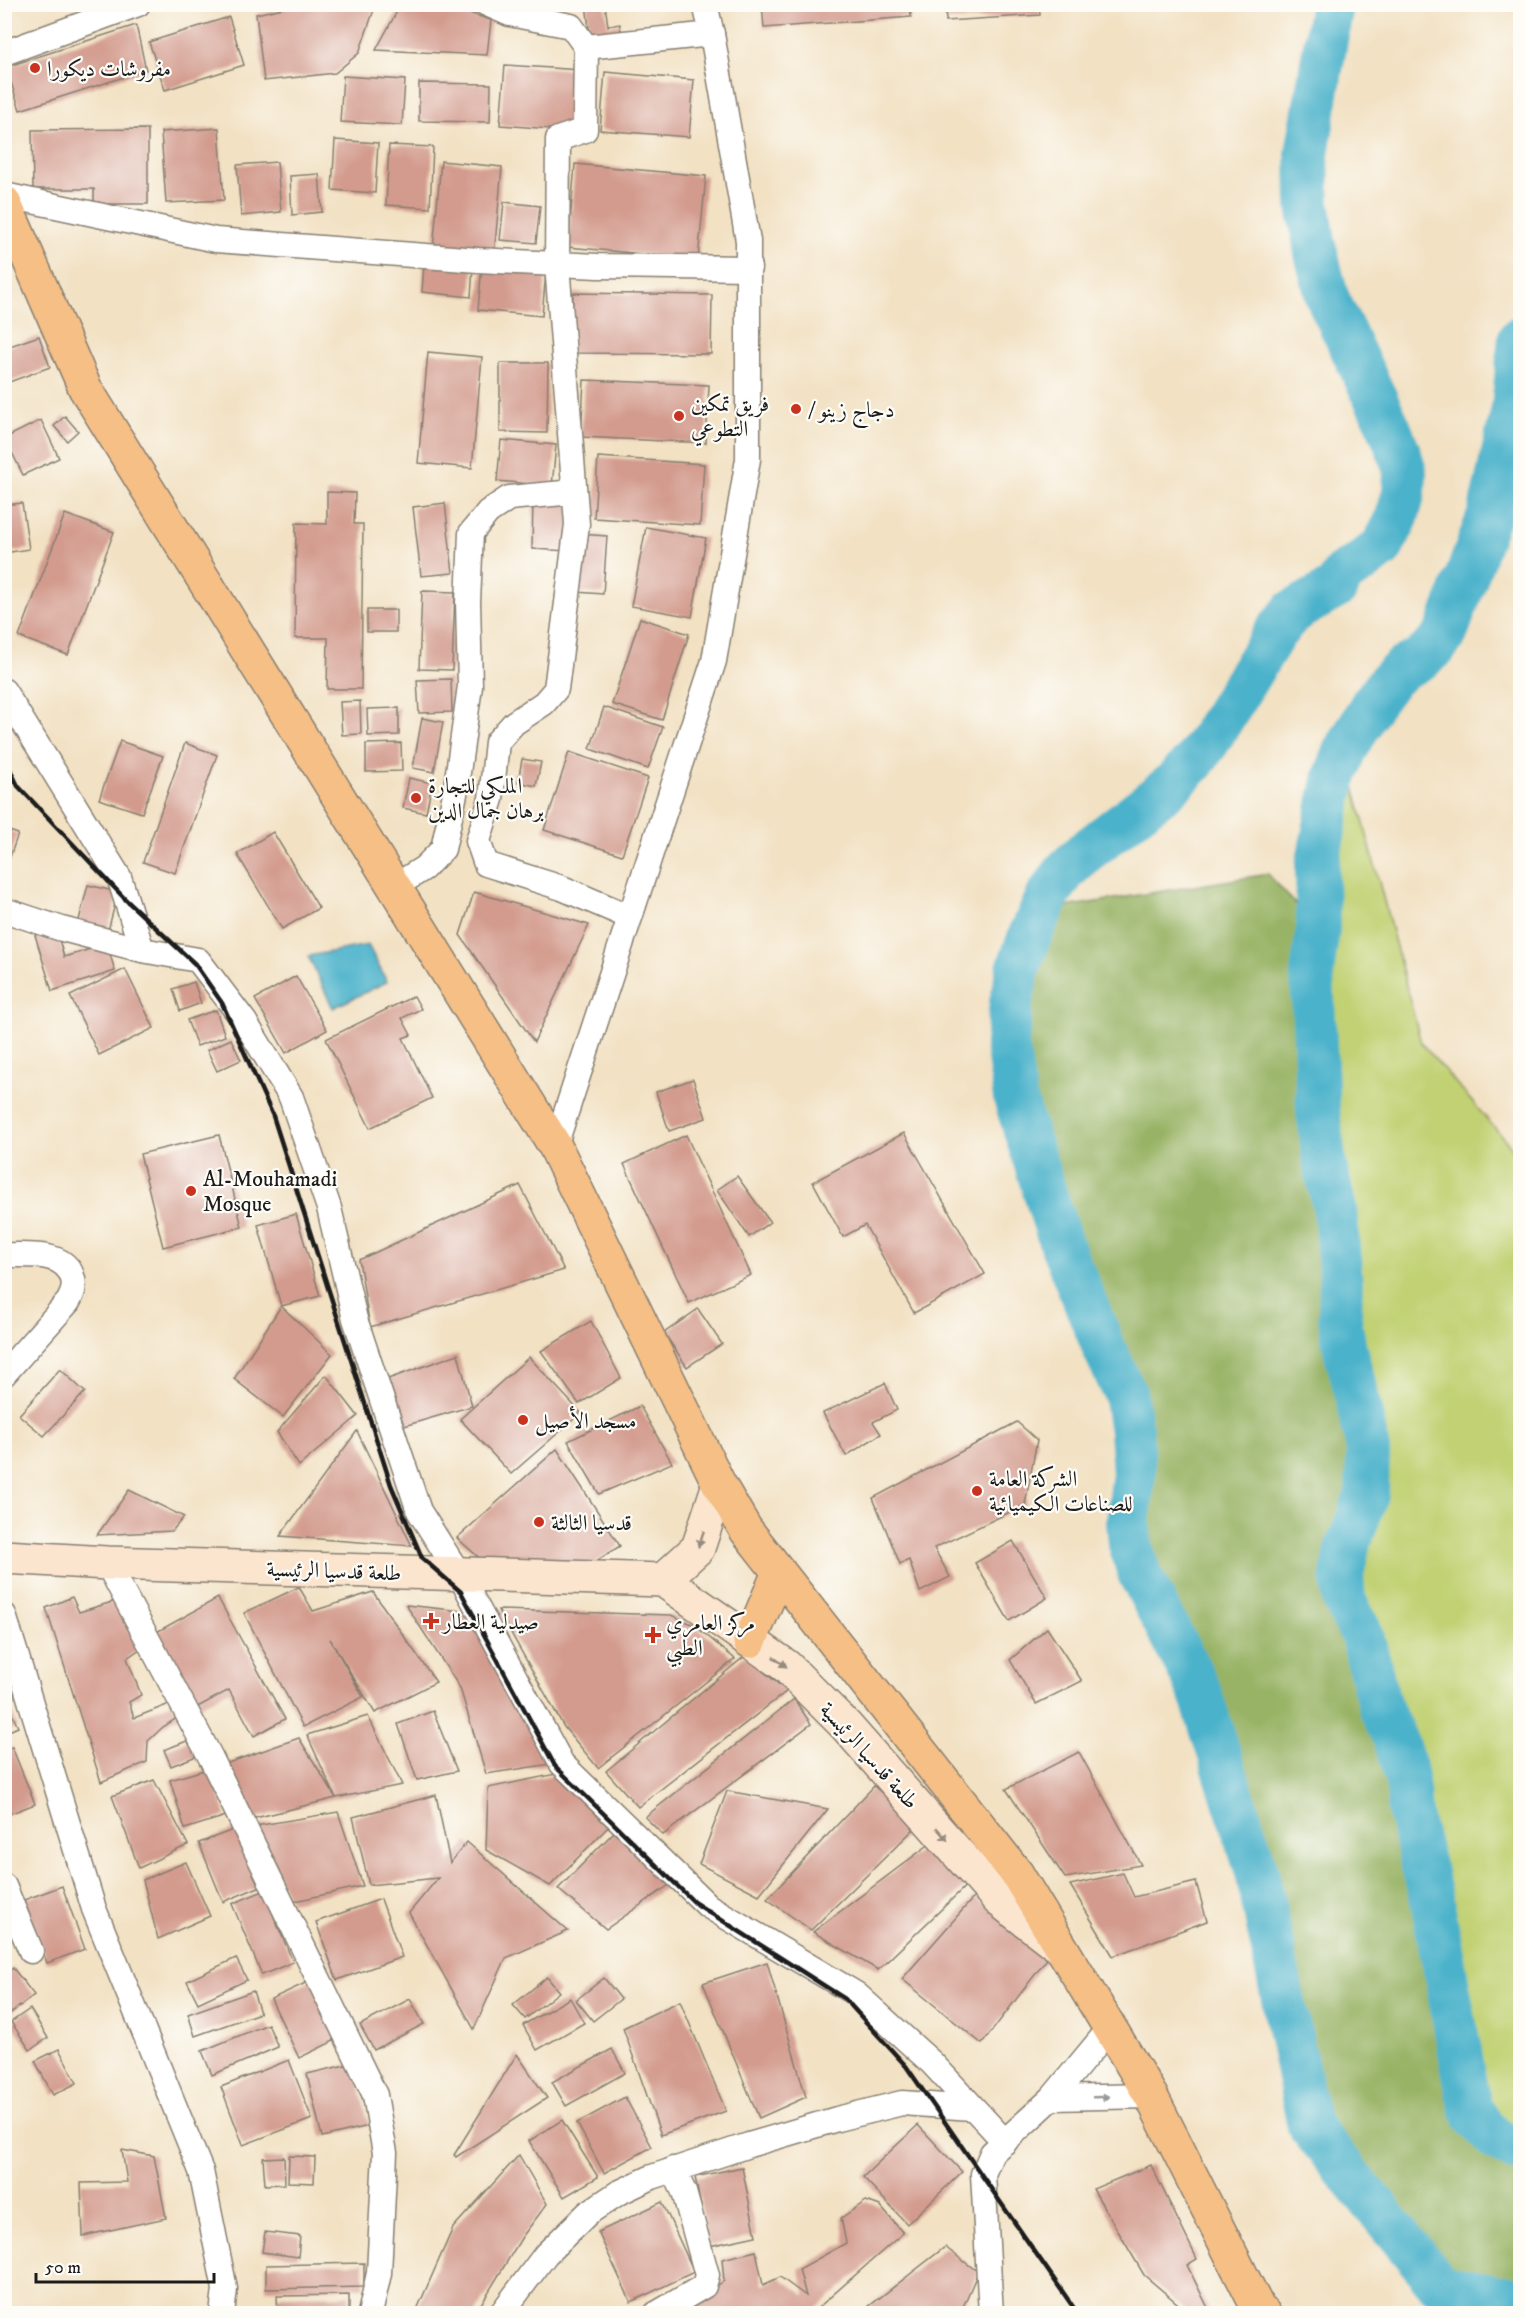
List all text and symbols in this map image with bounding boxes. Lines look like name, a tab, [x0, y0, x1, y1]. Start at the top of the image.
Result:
place label: مفروشات ديكورا	[47, 56, 171, 83]
marker: مفروشات ديكورا	[28, 61, 42, 75]
place label: فريق تمكين التطوعي	[691, 391, 769, 447]
place label: / دجاج زينو	[808, 397, 895, 429]
marker: / دجاج زينو	[789, 402, 803, 416]
marker: فريق تمكين التطوعي	[672, 409, 686, 423]
place label: الملكي للتجارة برهان جمال الدين	[428, 773, 544, 825]
marker: الملكي للتجارة برهان جمال الدين	[409, 791, 423, 805]
place label: Al-Mouhamadi Mosque	[203, 1166, 337, 1218]
marker: Al-Mouhamadi Mosque	[184, 1184, 198, 1198]
place label: مسجد الأصيل	[535, 1405, 637, 1436]
marker: مسجد الأصيل	[516, 1413, 530, 1427]
place label: الشركة العامة للصناعات الكيميائية	[989, 1465, 1133, 1518]
marker: الشركة العامة للصناعات الكيميائية	[970, 1484, 984, 1498]
place label: قدسيا الثالثة	[551, 1510, 632, 1537]
marker: قدسيا الثالثة	[532, 1515, 546, 1529]
one-way arrow	[696, 1530, 706, 1548]
street label: طلعة قدسيا الرئيسية	[266, 1556, 402, 1587]
place label: صيدلية العطار	[441, 1609, 539, 1636]
place label: مركز العامري الطبي	[666, 1610, 755, 1668]
marker: صيدلية العطار	[424, 1614, 438, 1628]
marker: مركز العامري الطبي	[644, 1626, 662, 1644]
one-way arrow	[771, 1656, 787, 1668]
street label: طلعة قدسيا الرئيسية	[814, 1697, 924, 1815]
one-way arrow	[935, 1826, 948, 1841]
one-way arrow	[1092, 2092, 1111, 2102]
scale bar	[36, 2246, 214, 2284]
text: 50 m	[45, 2257, 81, 2279]

